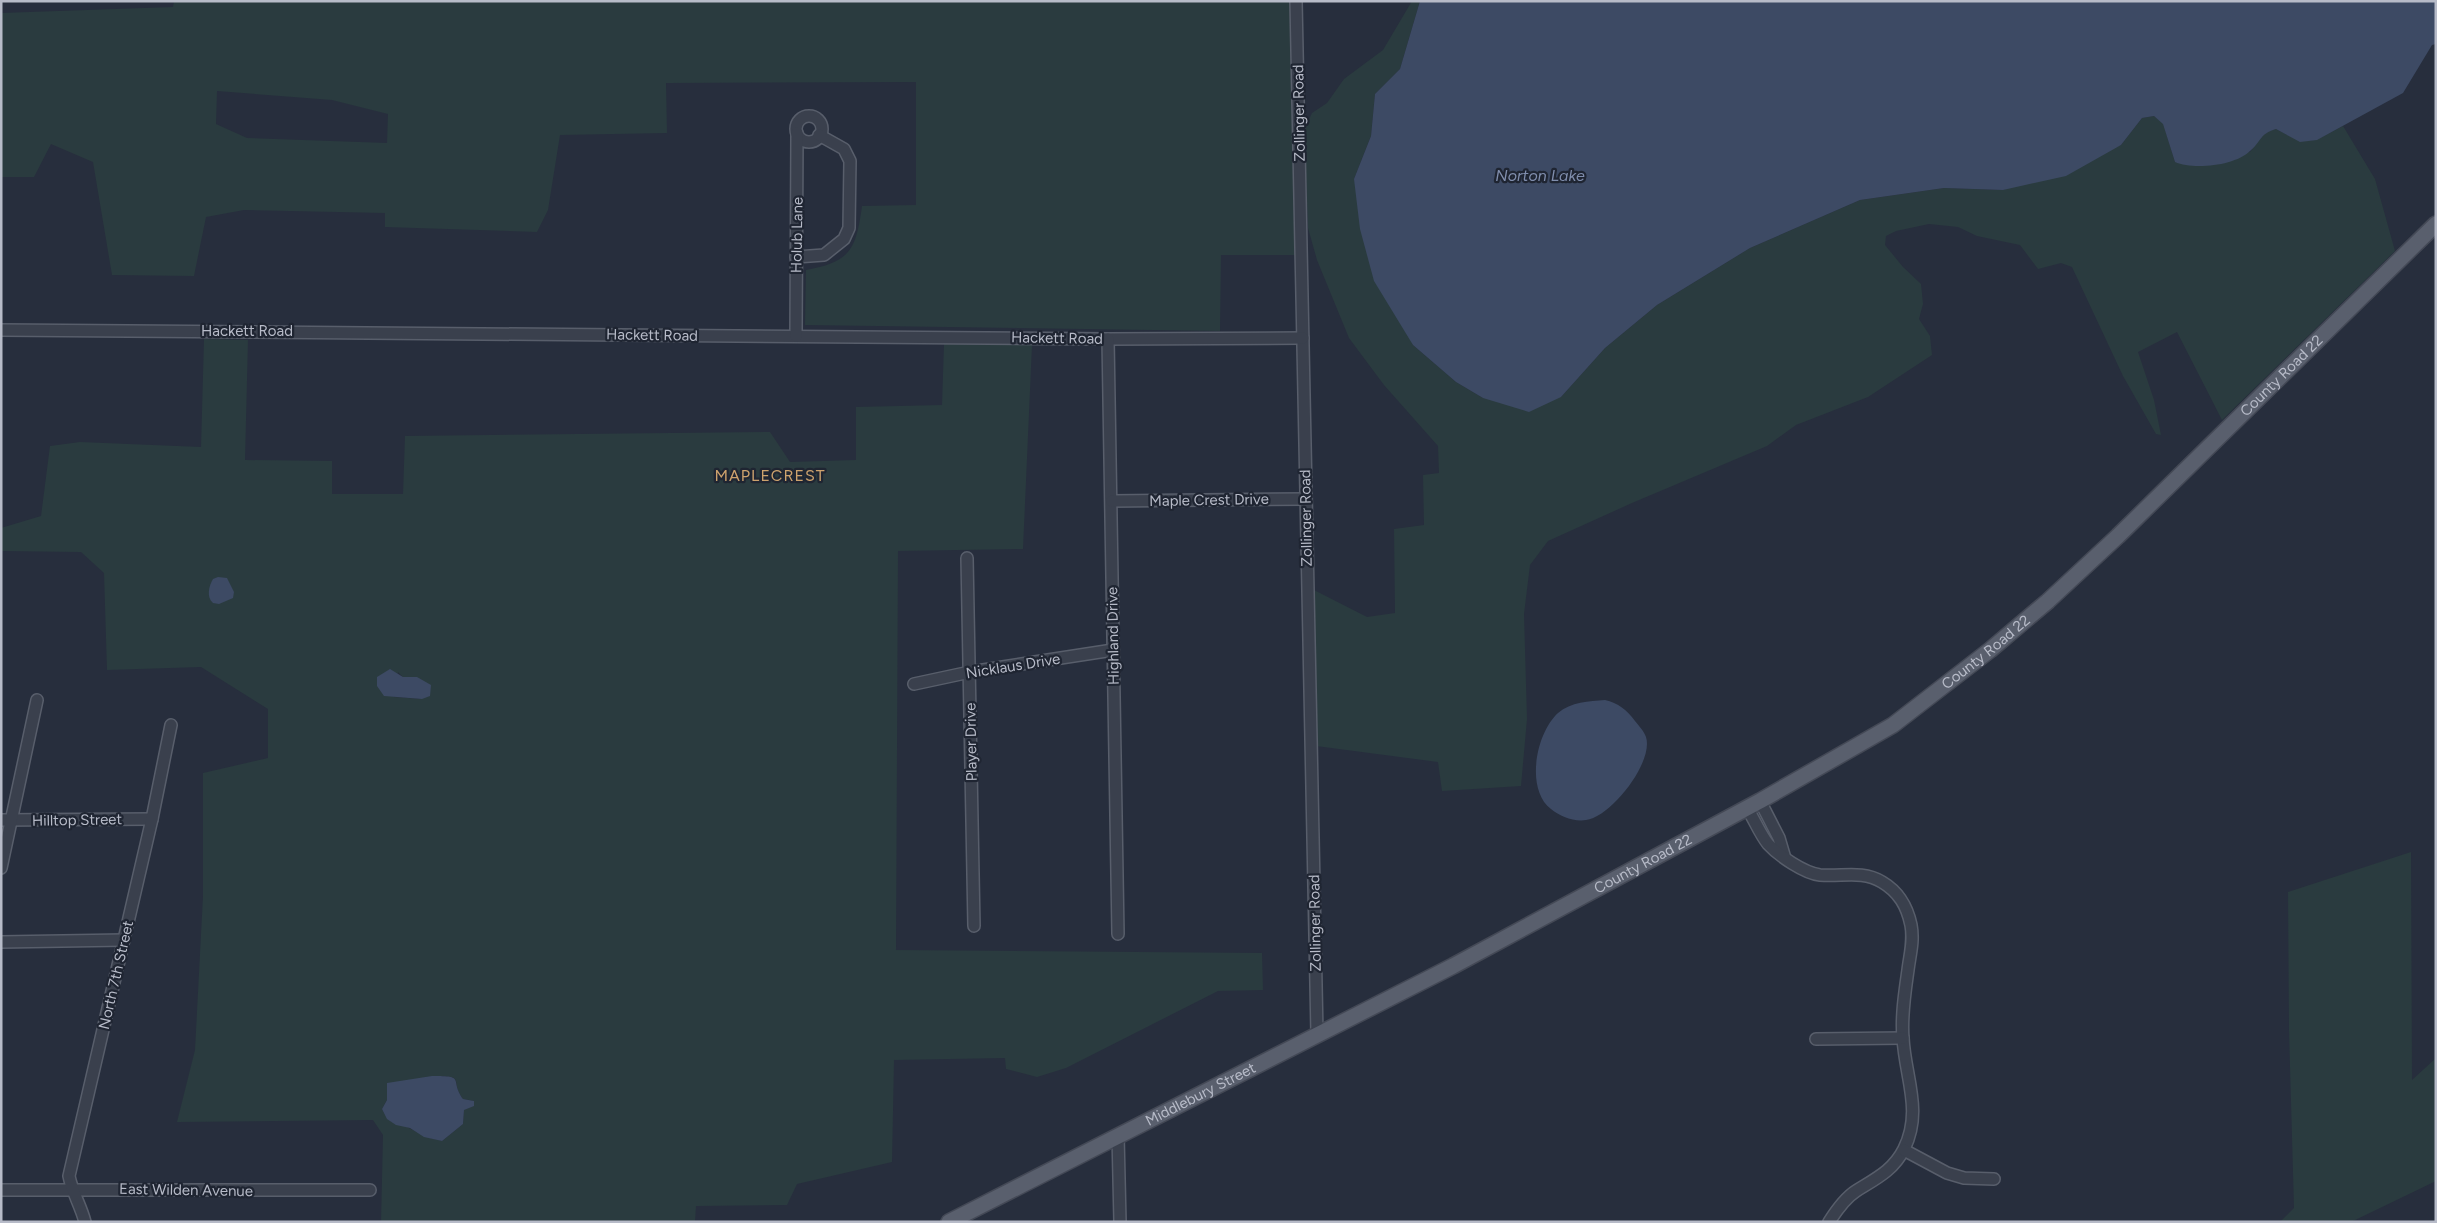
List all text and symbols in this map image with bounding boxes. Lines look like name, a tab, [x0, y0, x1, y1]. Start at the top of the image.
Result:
street label: Zollinger Road	[1289, 64, 1309, 162]
water label: Norton Lake	[1495, 166, 1585, 185]
street label: Holub Lane	[787, 197, 807, 273]
street label: Hackett Road	[201, 322, 293, 340]
street label: Hackett Road	[606, 325, 698, 345]
street label: Hackett Road	[1011, 328, 1103, 348]
street label: County Road 22	[2236, 331, 2326, 420]
district label: MAPLECREST	[714, 466, 826, 485]
street label: Zollinger Road	[1296, 469, 1316, 567]
street label: Maple Crest Drive	[1149, 490, 1269, 510]
street label: Highland Drive	[1103, 587, 1123, 685]
street label: County Road 22	[1938, 611, 2034, 693]
street label: Nicklaus Drive	[965, 650, 1061, 682]
street label: Player Drive	[961, 702, 981, 782]
street label: Hilltop Street	[32, 810, 123, 830]
street label: County Road 22	[1591, 830, 1695, 898]
street label: Zollinger Road	[1305, 874, 1325, 972]
street label: North 7th Street	[95, 919, 137, 1031]
street label: Middlebury Street	[1142, 1059, 1259, 1130]
street label: East Wilden Avenue	[119, 1180, 253, 1200]

